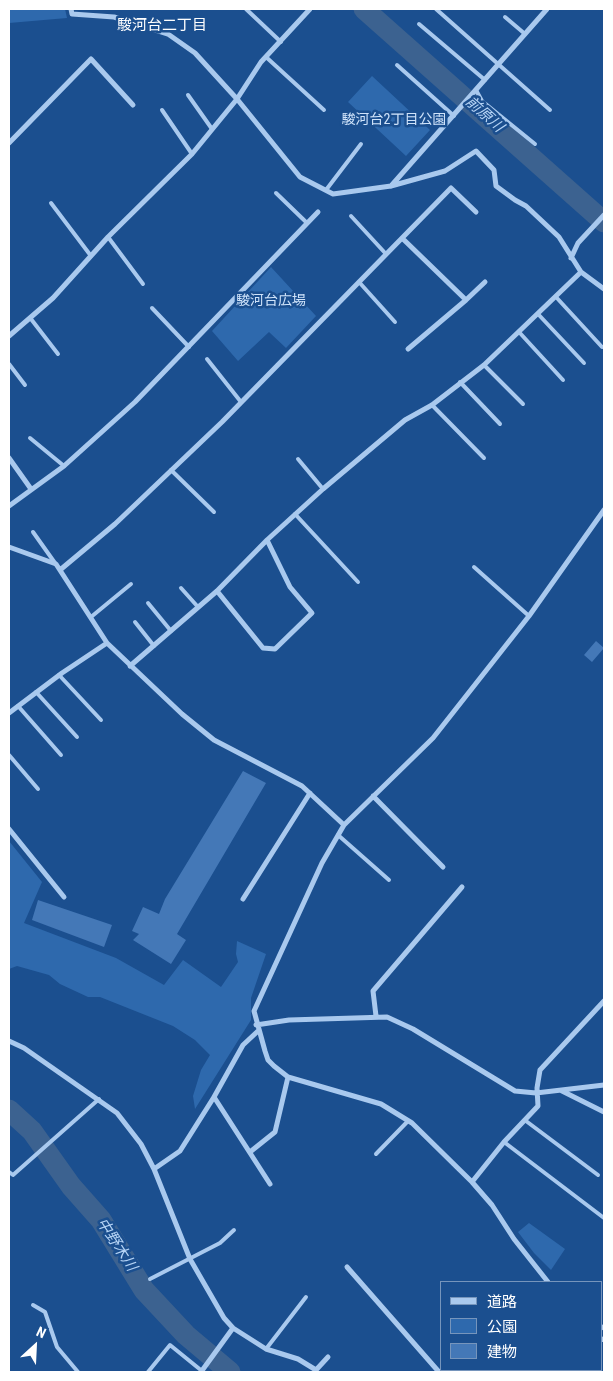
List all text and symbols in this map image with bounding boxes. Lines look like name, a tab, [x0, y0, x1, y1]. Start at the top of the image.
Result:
district label: 駿河台二丁目	[117, 17, 207, 35]
water label: 前原川	[461, 93, 507, 137]
park label: 駿河台2丁目公園	[342, 112, 446, 128]
park label: 駿河台広場	[236, 293, 306, 309]
water label: 中野木川	[92, 1215, 140, 1275]
legend	[440, 1281, 603, 1371]
text: 道路	[487, 1293, 517, 1311]
text: 公園	[487, 1318, 517, 1336]
north arrow	[10, 1321, 60, 1371]
text: N	[34, 1323, 49, 1341]
text: 建物	[487, 1343, 517, 1361]

